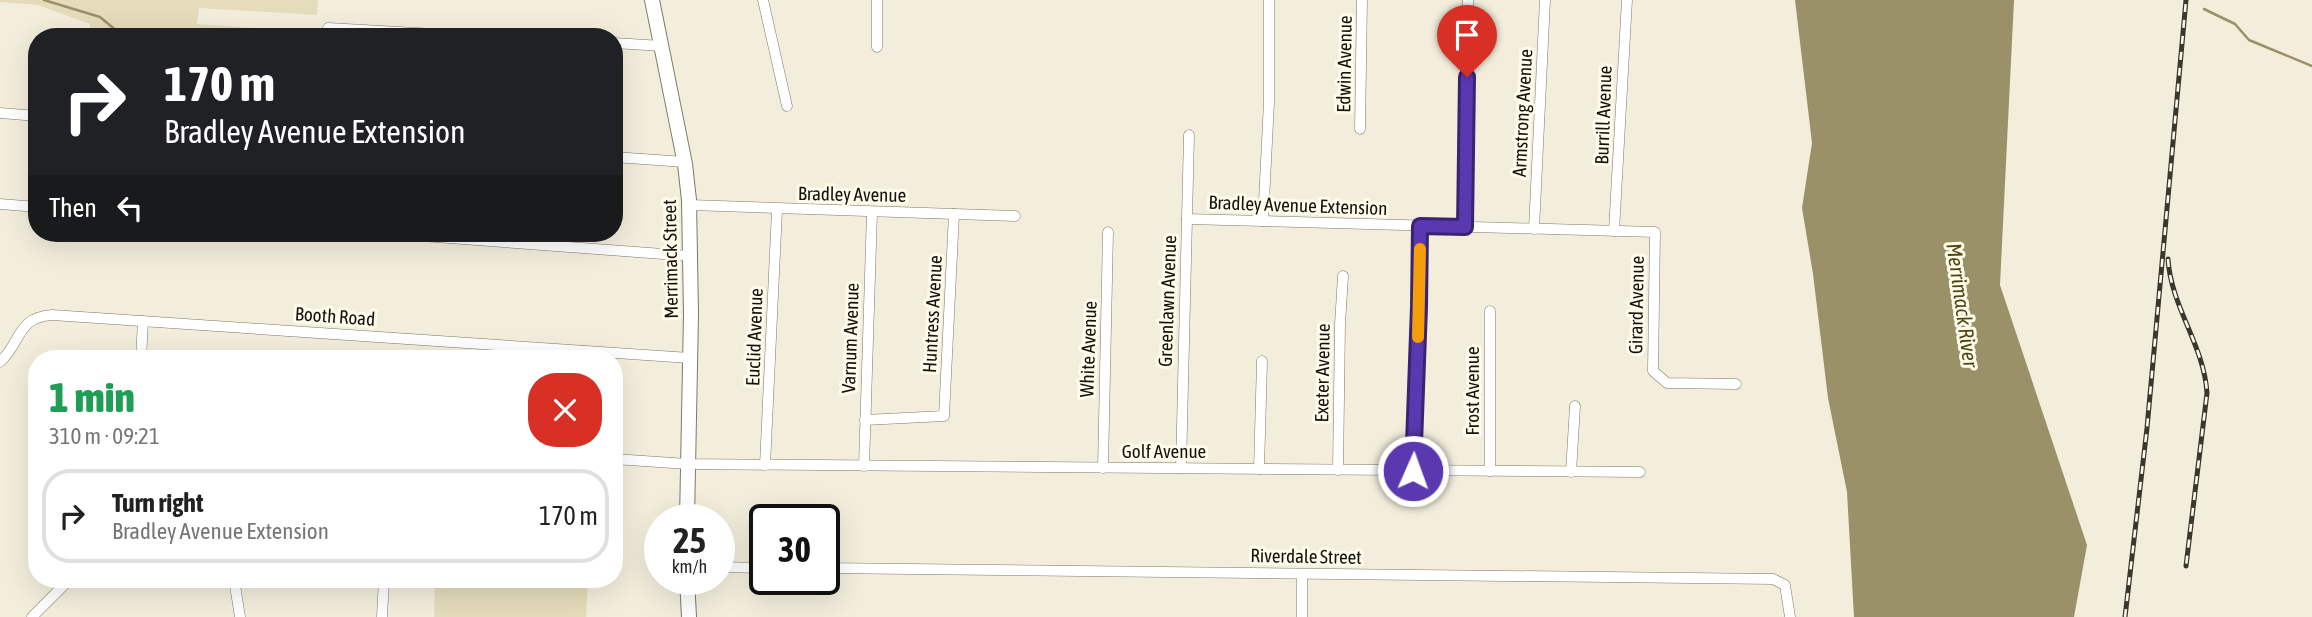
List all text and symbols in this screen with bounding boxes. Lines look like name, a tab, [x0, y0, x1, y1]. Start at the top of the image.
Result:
pin	[1437, 5, 1497, 77]
street label: Edwin Avenue	[1332, 15, 1356, 113]
icon: arrive	[1448, 16, 1486, 54]
street label: Armstrong Avenue	[1508, 49, 1536, 177]
text: 170 m	[164, 55, 275, 111]
icon: right	[49, 56, 140, 147]
street label: Burrill Avenue	[1590, 65, 1616, 165]
text: Bradley Avenue Extension	[164, 113, 466, 150]
street label: Bradley Avenue	[798, 182, 906, 206]
icon: left	[111, 189, 149, 227]
street label: Bradley Avenue Extension	[1208, 191, 1388, 219]
text: Then	[49, 193, 97, 223]
street label: Merrimack Street	[658, 199, 682, 319]
street label: Greenlawn Avenue	[1154, 235, 1180, 367]
water label: Merrimack River	[1942, 241, 1984, 369]
street label: Huntress Avenue	[918, 255, 946, 373]
street label: Girard Avenue	[1624, 256, 1648, 354]
street label: Varnum Avenue	[837, 282, 863, 394]
street label: Euclid Avenue	[741, 288, 767, 386]
street label: White Avenue	[1075, 300, 1101, 398]
street label: Booth Road	[294, 302, 376, 330]
street label: Exeter Avenue	[1310, 323, 1334, 423]
street label: Frost Avenue	[1461, 346, 1483, 436]
text: 1 min	[49, 373, 135, 421]
button: close	[528, 373, 602, 447]
text: 310 m · 09:21	[49, 423, 160, 449]
position arrow	[1376, 434, 1450, 508]
street label: Golf Avenue	[1122, 440, 1206, 462]
text: Turn right	[112, 488, 203, 518]
icon: right	[53, 497, 91, 535]
text: 170 m	[539, 501, 598, 531]
speed limit sign: 30	[749, 504, 840, 595]
text: Bradley Avenue Extension	[112, 518, 329, 544]
text: 25	[673, 520, 706, 560]
street label: Riverdale Street	[1250, 544, 1362, 568]
text: km/h	[672, 556, 707, 577]

